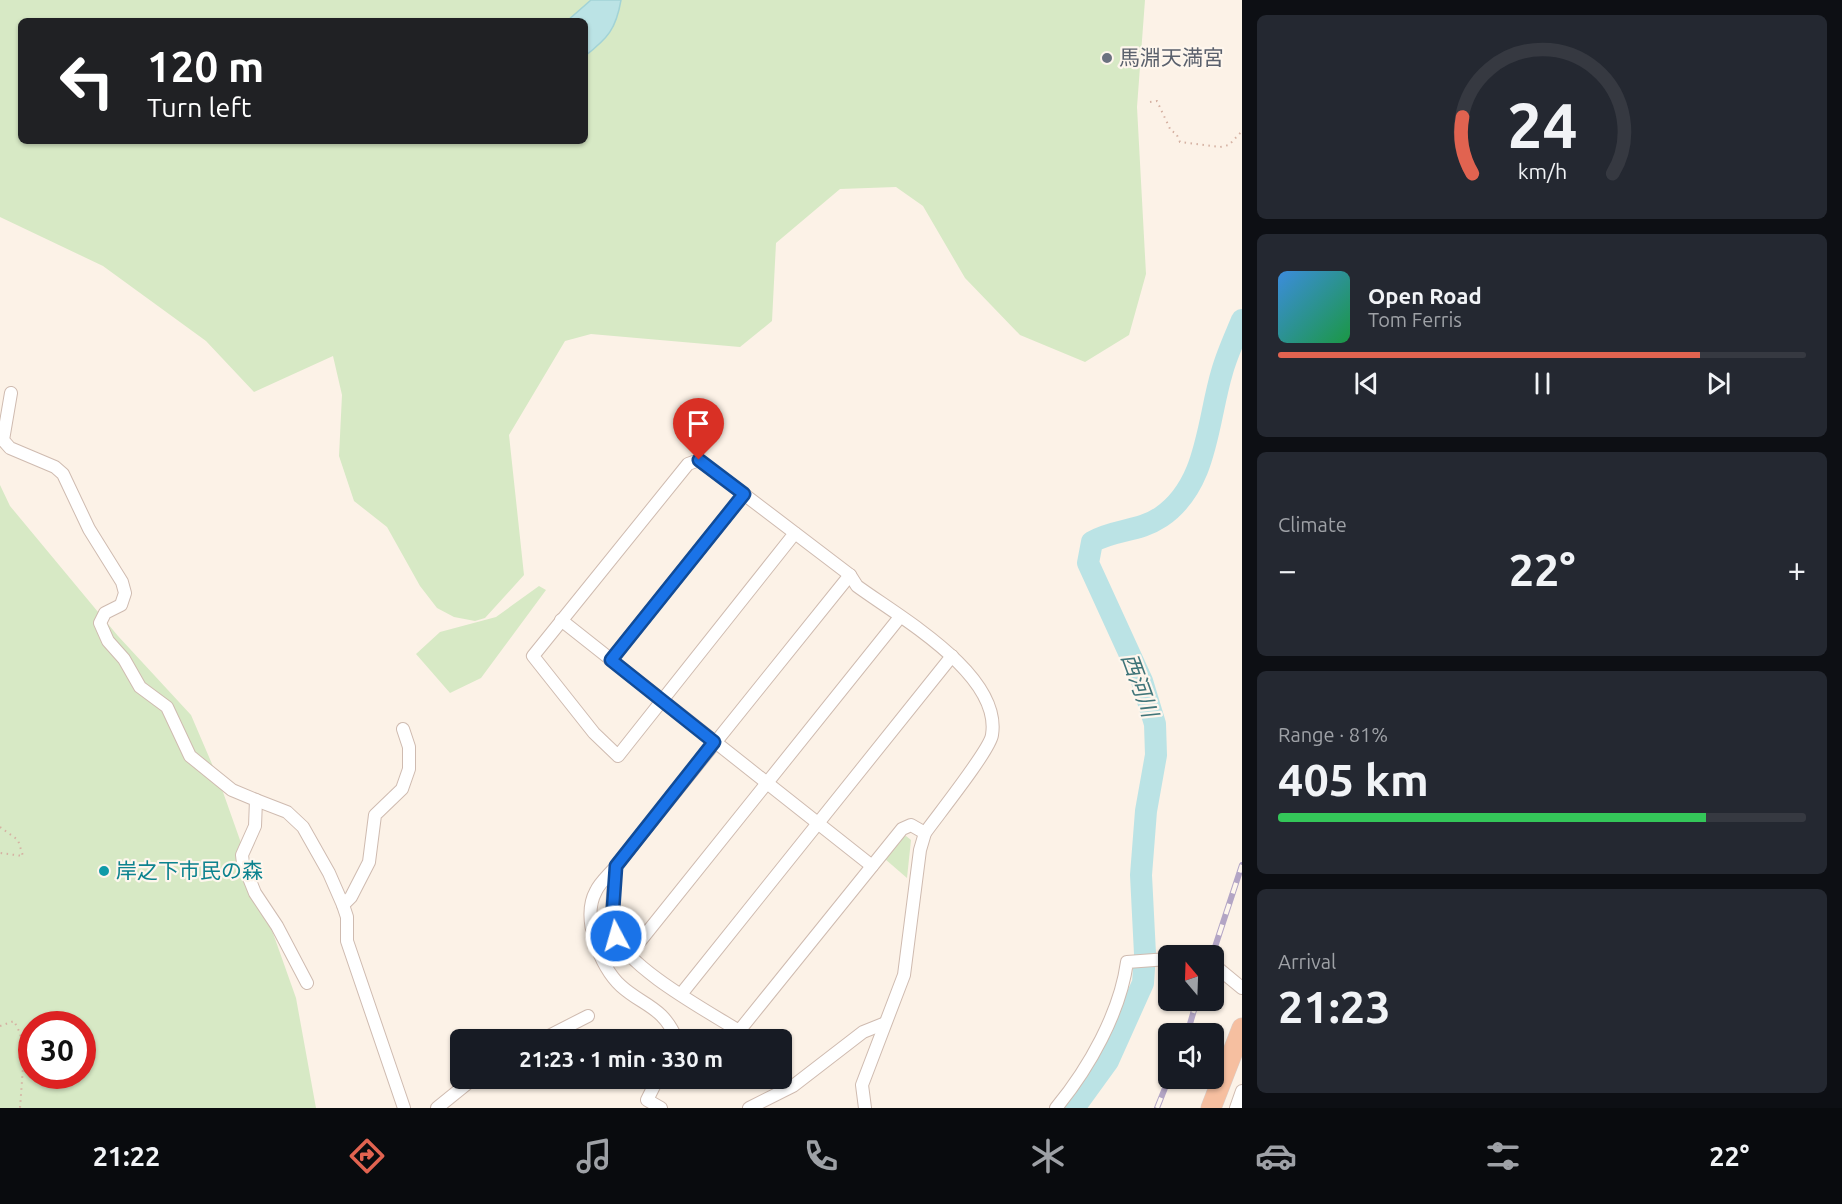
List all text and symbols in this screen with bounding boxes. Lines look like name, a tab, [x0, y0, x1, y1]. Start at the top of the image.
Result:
icon: left	[48, 42, 126, 120]
text: 120 m	[147, 43, 264, 90]
place label: 馬淵天満宮	[1119, 45, 1224, 69]
marker: 馬淵天満宮	[1100, 51, 1114, 65]
text: 24	[1507, 90, 1577, 160]
text: Turn left	[147, 92, 251, 122]
text: km/h	[1517, 159, 1567, 183]
text: Open Road	[1368, 283, 1482, 308]
text: Tom Ferris	[1368, 308, 1462, 331]
icon: previous	[1350, 367, 1383, 400]
icon: pause	[1526, 367, 1559, 400]
icon: next	[1702, 367, 1735, 400]
pin	[673, 398, 724, 460]
icon: arrive	[682, 407, 715, 440]
text: Climate	[1278, 513, 1347, 536]
text: 22°	[1509, 544, 1575, 595]
text: −	[1278, 551, 1297, 588]
text: +	[1787, 551, 1806, 588]
water label: 西河川	[1117, 650, 1164, 722]
text: Range · 81%	[1278, 723, 1388, 746]
text: 405 km	[1278, 754, 1429, 805]
place label: 岸之下市民の森	[116, 858, 263, 882]
marker: 岸之下市民の森	[97, 864, 111, 878]
position arrow	[584, 904, 648, 968]
north arrow	[1158, 945, 1224, 1011]
map controls	[1158, 945, 1224, 1089]
text: Arrival	[1278, 950, 1336, 973]
text: 21:23	[1278, 981, 1391, 1032]
speed limit sign: 30	[18, 1011, 96, 1089]
button: sound	[1158, 1023, 1224, 1089]
text: 21:23 · 1 min · 330 m	[519, 1046, 723, 1071]
icon: directions	[346, 1135, 388, 1177]
icon: music	[573, 1135, 615, 1177]
icon: phone	[800, 1135, 842, 1177]
icon: climate	[1027, 1135, 1069, 1177]
icon: car	[1255, 1135, 1297, 1177]
icon: filters	[1482, 1135, 1524, 1177]
text: 21:22	[93, 1141, 160, 1171]
text: 22°	[1709, 1141, 1749, 1171]

